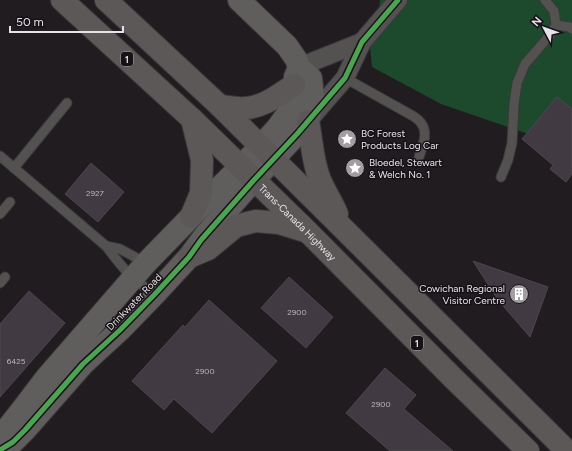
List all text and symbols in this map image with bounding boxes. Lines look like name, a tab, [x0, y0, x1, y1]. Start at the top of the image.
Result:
scale bar	[10, 8, 123, 34]
north arrow	[524, 8, 564, 48]
text: N	[529, 14, 545, 29]
text: 50 m	[16, 15, 44, 29]
road number: 1	[121, 52, 133, 66]
place label: BC Forest Products Log Car	[361, 127, 439, 152]
place icon: BC Forest Products Log Car	[336, 128, 358, 150]
place label: Bloedel, Stewart & Welch No. 1	[369, 156, 442, 181]
place icon: Bloedel, Stewart & Welch No. 1	[344, 157, 366, 179]
street label: Trans-Canada Highway	[256, 181, 340, 264]
house number: 2927	[86, 188, 105, 198]
street label: Drinkwater Road	[104, 271, 164, 333]
place label: Cowichan Regional Visitor Centre	[419, 282, 506, 307]
building icon: Cowichan Regional Visitor Centre	[508, 283, 530, 305]
house number: 2900	[287, 307, 307, 317]
road number: 1	[411, 336, 423, 350]
house number: 6425	[7, 356, 26, 366]
house number: 2900	[195, 366, 215, 376]
house number: 2900	[371, 399, 391, 409]

